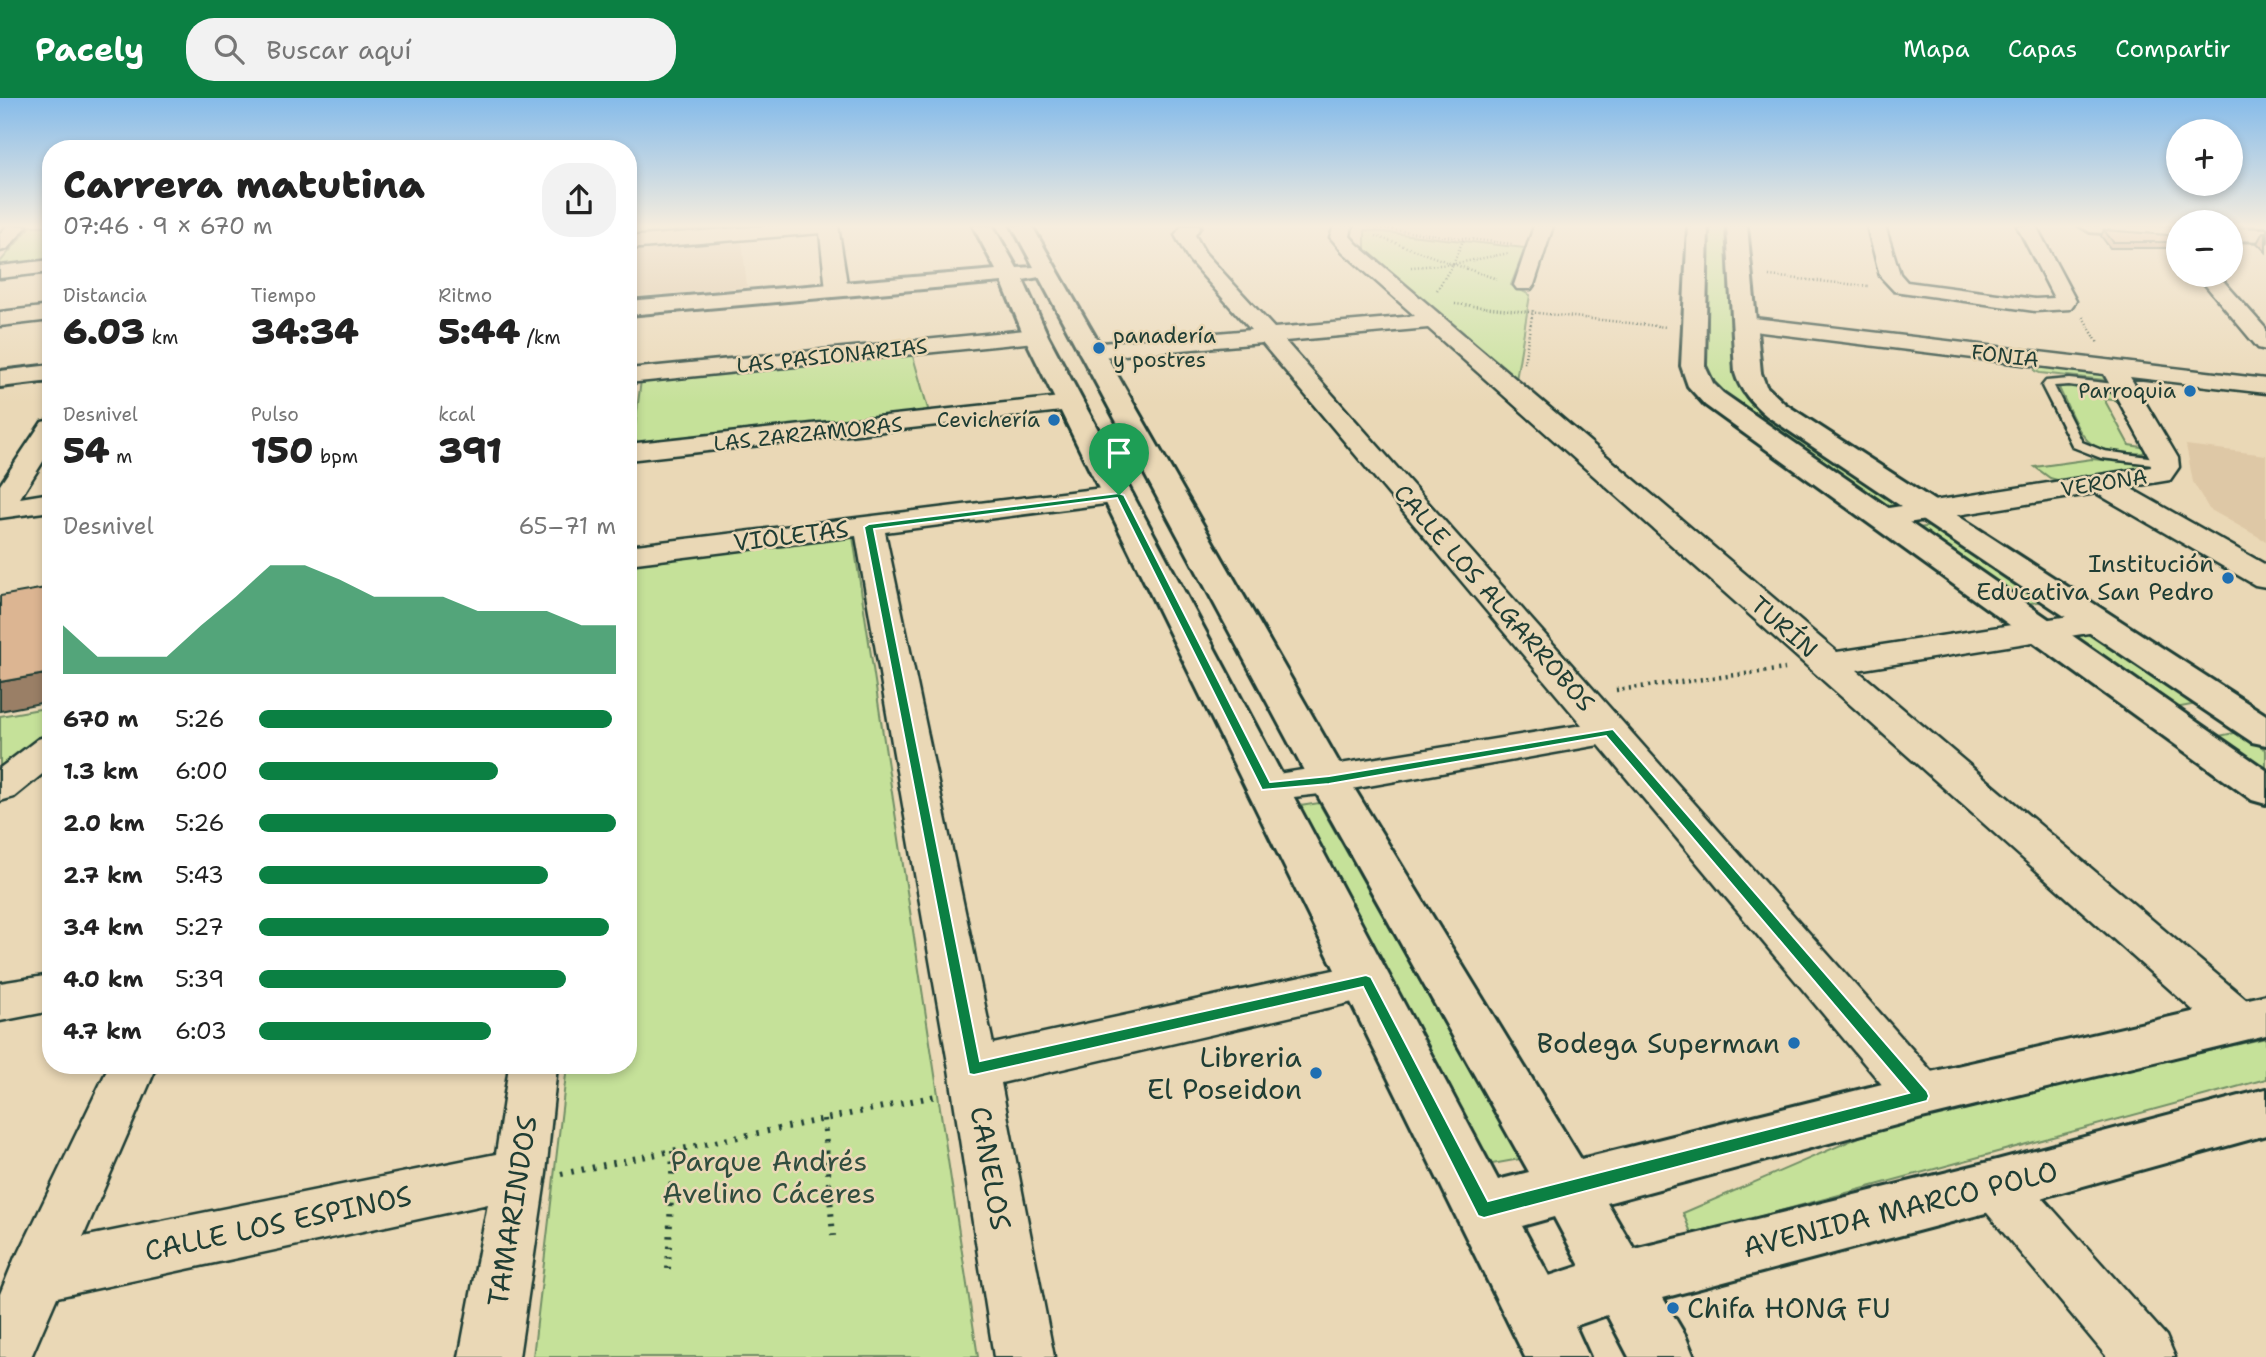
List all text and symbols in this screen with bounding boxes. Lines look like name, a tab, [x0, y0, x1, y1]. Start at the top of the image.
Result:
search box	[186, 18, 676, 81]
text: Pacely	[35, 27, 144, 72]
icon: search	[210, 30, 248, 68]
text: Buscar aquí	[266, 32, 412, 67]
text: Mapa	[1903, 33, 1970, 65]
text: Capas	[2008, 33, 2077, 65]
text: Compartir	[2115, 33, 2231, 65]
map controls	[2166, 119, 2243, 287]
button: +	[2166, 119, 2243, 196]
text: Carrera matutina	[63, 159, 425, 210]
button: share	[542, 163, 616, 237]
button: −	[2166, 210, 2243, 287]
text: 07:46 · 9 × 670 m	[63, 211, 273, 241]
text: Distancia	[63, 283, 147, 308]
text: Tiempo	[251, 283, 316, 308]
text: Ritmo	[438, 283, 492, 308]
text: 6.03	[63, 308, 145, 355]
text: 34:34	[251, 308, 359, 355]
text: 5:44	[438, 308, 520, 355]
place label: panadería y postres	[1113, 322, 1216, 374]
text: km	[145, 325, 178, 350]
text: /km	[520, 325, 561, 350]
street label: LAS PASIONARIAS	[735, 332, 929, 380]
street label: FONIA	[1970, 338, 2040, 374]
marker: panadería y postres	[1091, 340, 1107, 356]
place label: Parroquia	[2078, 377, 2176, 405]
marker: Parroquia	[2182, 383, 2198, 399]
text: Desnivel	[63, 402, 138, 427]
text: Pulso	[251, 402, 299, 427]
text: kcal	[438, 402, 475, 427]
place label: Cevichería	[937, 406, 1040, 434]
street label: LAS ZARZAMORAS	[712, 410, 904, 458]
marker: Cevichería	[1046, 412, 1062, 428]
pin	[1089, 423, 1149, 495]
text: 54	[63, 427, 110, 474]
text: 150	[251, 427, 314, 474]
text: 391	[438, 427, 502, 474]
icon: arrive	[1100, 434, 1138, 472]
text: m	[110, 444, 132, 469]
text: bpm	[314, 444, 358, 469]
street label: VERONA	[2059, 462, 2149, 504]
street label: CALLE LOS ALGARROBOS	[1386, 478, 1602, 718]
text: Desnivel	[63, 511, 154, 541]
text: 65–71 m	[519, 511, 616, 541]
street label: VIOLETAS	[732, 513, 850, 559]
place label: Institución Educativa San Pedro	[1976, 548, 2214, 608]
marker: Institución Educativa San Pedro	[2220, 570, 2236, 586]
street label: TURÍN	[1744, 589, 1824, 665]
text: 670 m	[63, 704, 139, 734]
text: 5:26	[175, 704, 225, 734]
text: 1.3 km	[63, 756, 138, 786]
text: 6:00	[175, 756, 228, 786]
text: 2.0 km	[63, 808, 145, 838]
text: 5:26	[175, 808, 225, 838]
text: 2.7 km	[63, 860, 143, 890]
text: 5:43	[175, 860, 224, 890]
text: 3.4 km	[63, 912, 143, 942]
text: 5:27	[175, 912, 224, 942]
text: 4.0 km	[63, 964, 144, 994]
text: 5:39	[175, 964, 224, 994]
text: 4.7 km	[63, 1016, 142, 1046]
text: 6:03	[175, 1016, 227, 1046]
place label: Bodega Superman	[1537, 1024, 1780, 1062]
marker: Bodega Superman	[1786, 1035, 1802, 1051]
place label: Libreria El Poseidon	[1147, 1038, 1302, 1108]
marker: Libreria El Poseidon	[1308, 1065, 1324, 1081]
street label: CANELOS	[961, 1103, 1021, 1233]
street label: TAMARINDOS	[478, 1113, 546, 1309]
park label: Parque Andrés Avelino Cáceres	[662, 1142, 876, 1212]
street label: AVENIDA MARCO POLO	[1739, 1151, 2061, 1267]
street label: CALLE LOS ESPINOS	[141, 1176, 415, 1270]
place label: Chifa HONG FU	[1687, 1289, 1891, 1327]
marker: Chifa HONG FU	[1665, 1300, 1681, 1316]

